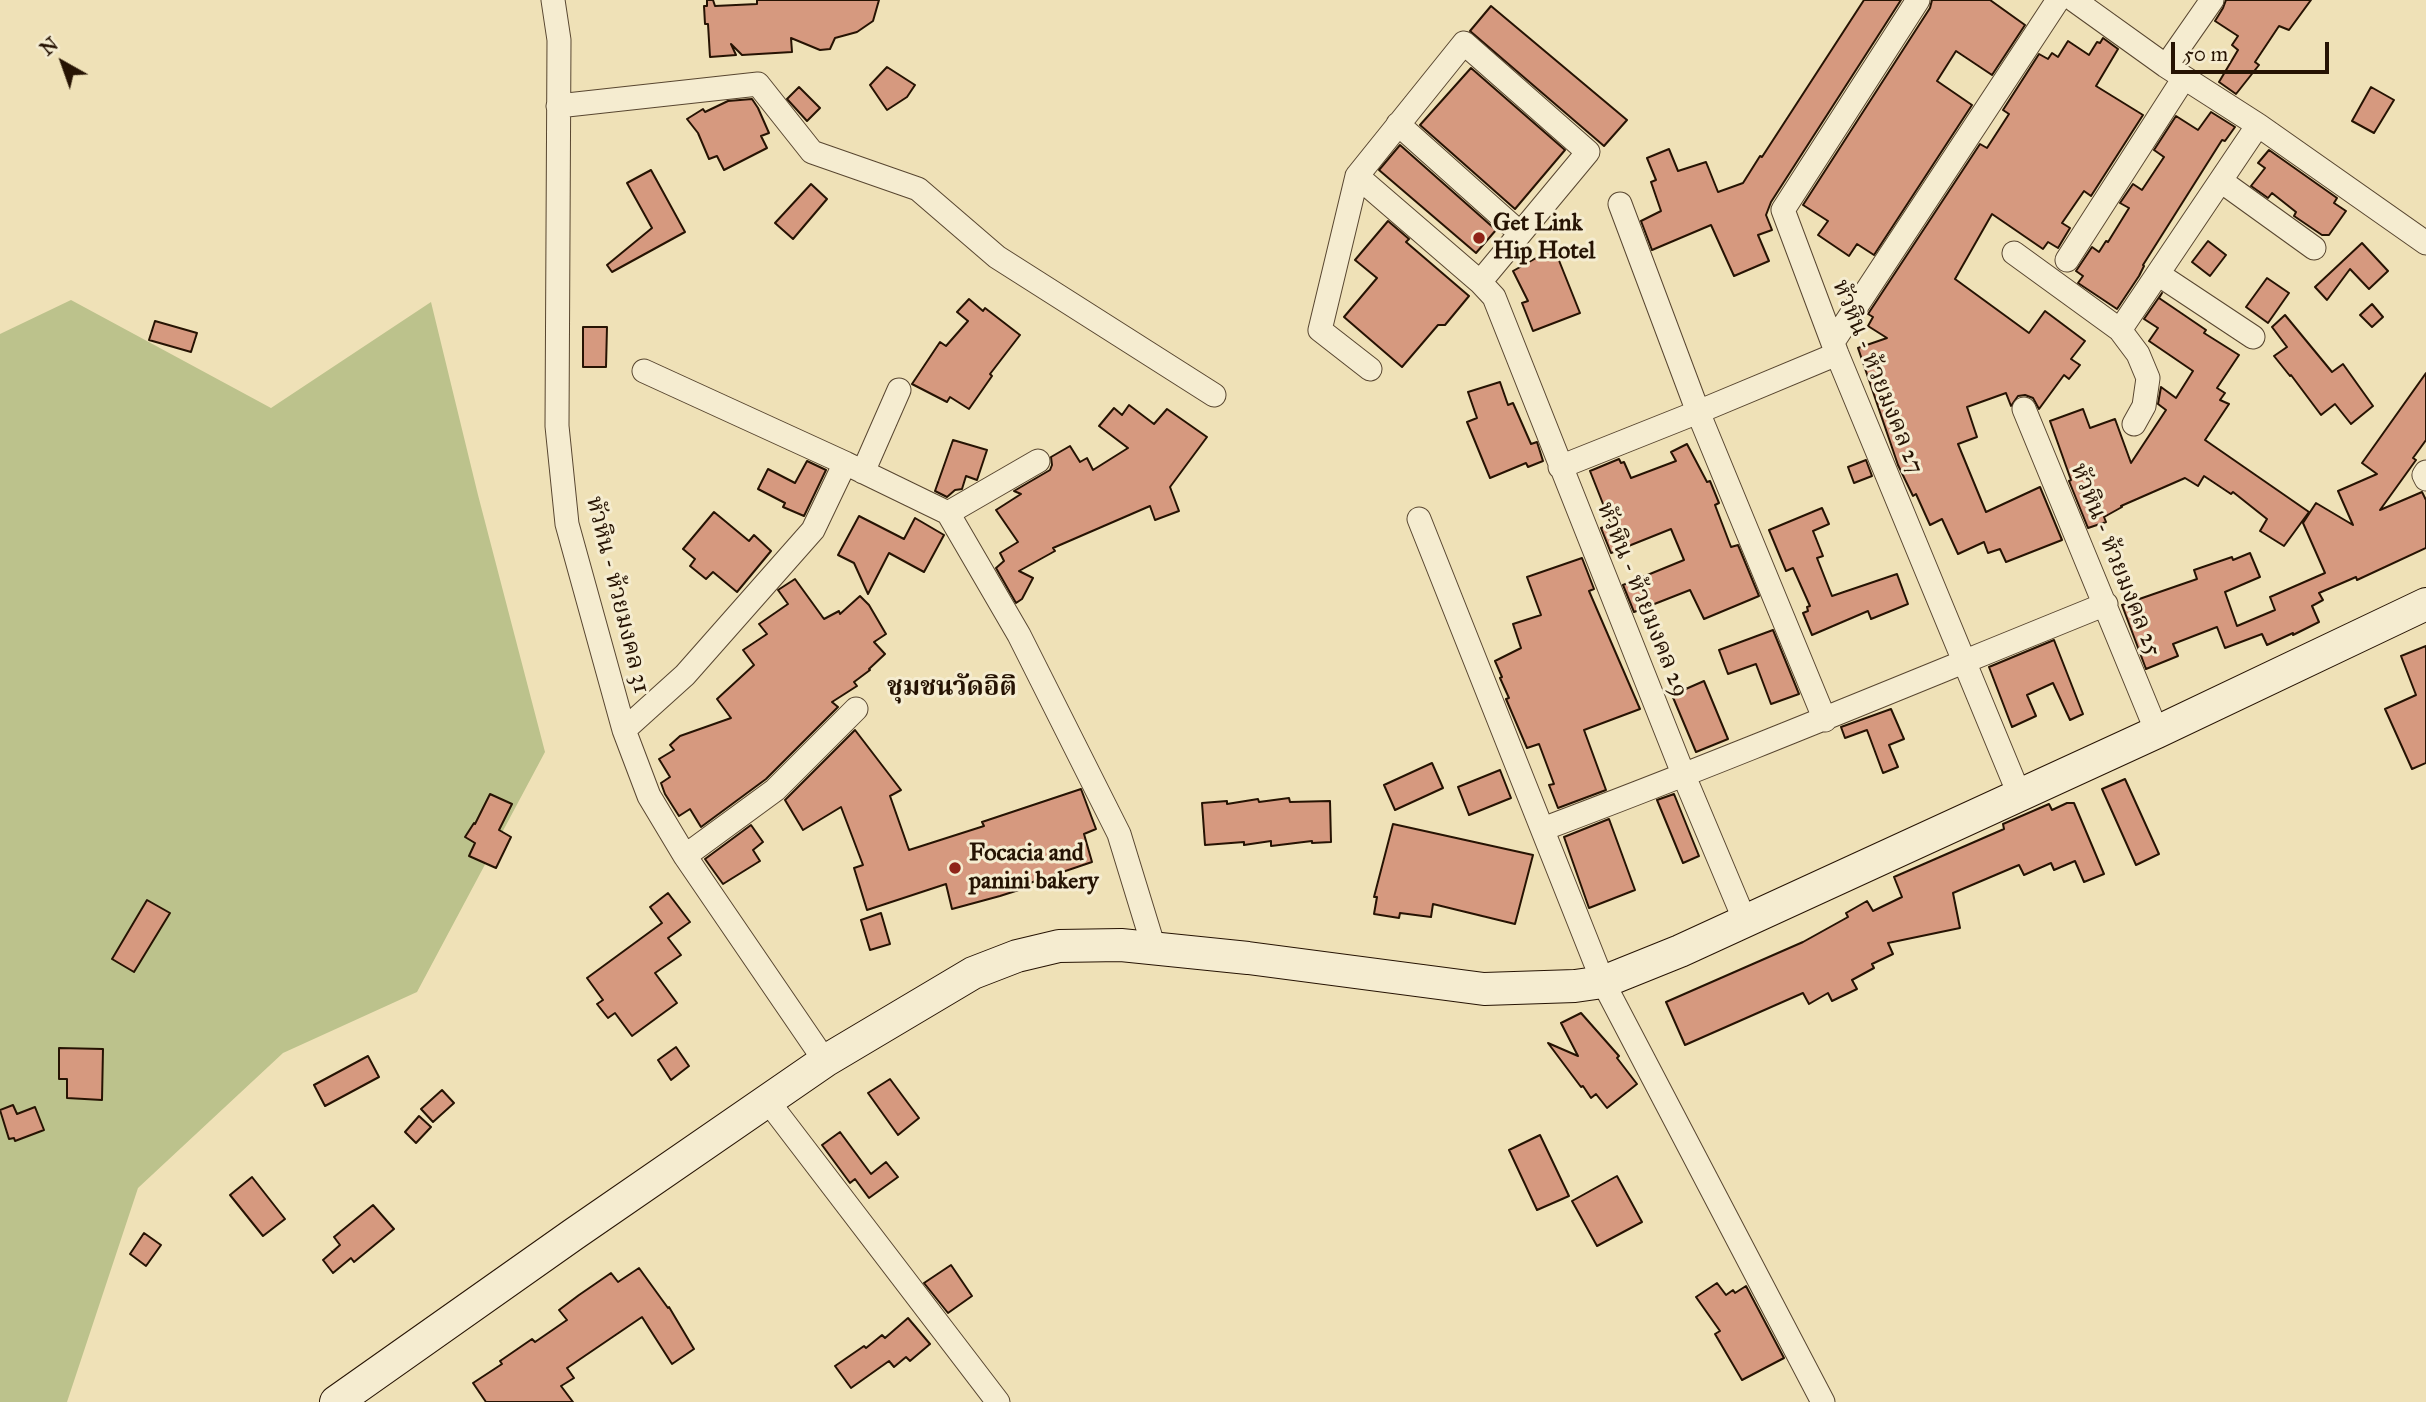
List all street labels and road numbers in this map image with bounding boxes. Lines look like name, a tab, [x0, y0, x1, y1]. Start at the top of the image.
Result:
street label: หัวหิน - ห้วยมงคล 27	[1825, 276, 1929, 478]
street label: หัวหิน - ห้วยมงคล 25	[2063, 459, 2167, 661]
street label: หัวหิน - ห้วยมงคล 31	[579, 494, 655, 696]
street label: หัวหิน - ห้วยมงคล 29	[1590, 498, 1694, 702]

